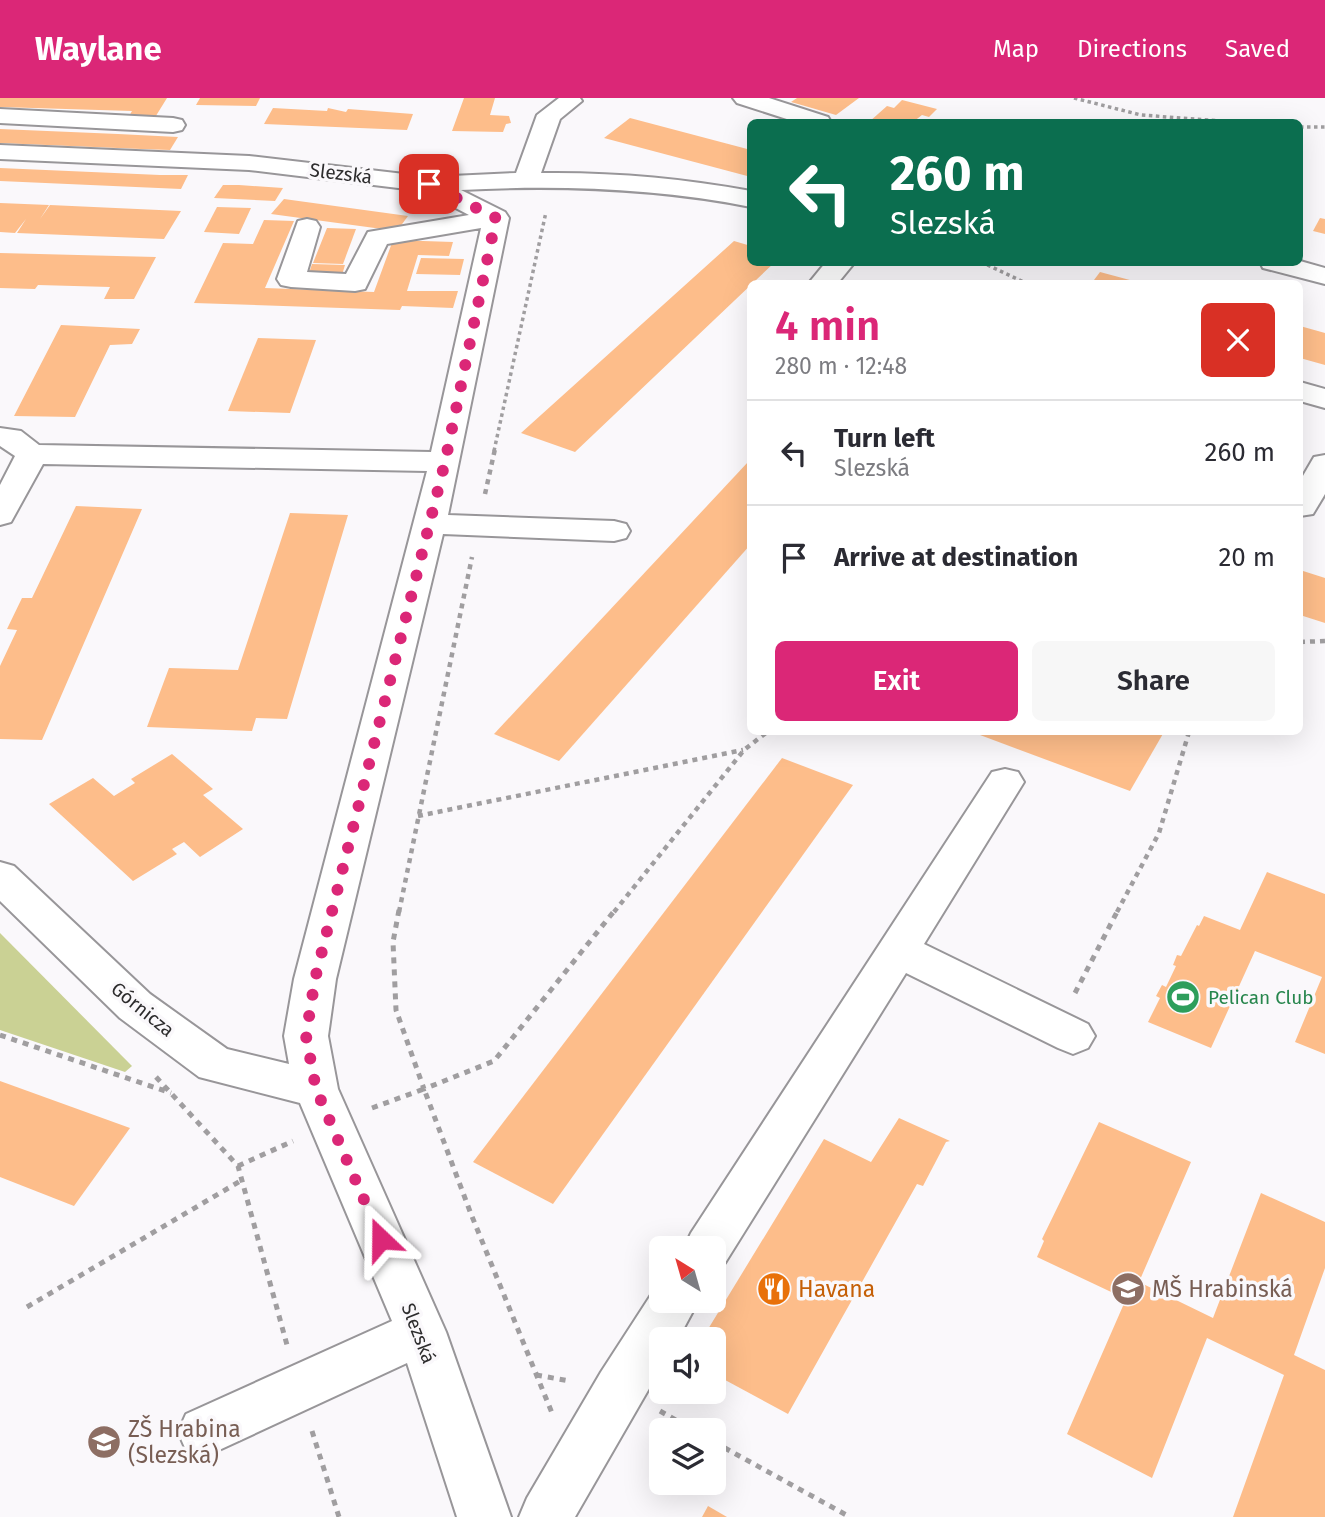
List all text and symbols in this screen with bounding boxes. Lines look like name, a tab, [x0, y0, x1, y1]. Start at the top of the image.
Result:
text: Waylane	[35, 29, 162, 69]
text: Map	[993, 35, 1039, 63]
text: Directions	[1077, 35, 1187, 63]
text: Saved	[1225, 35, 1290, 63]
text: 260 m	[890, 144, 1025, 203]
icon: left	[775, 147, 866, 238]
pin	[399, 154, 459, 214]
street label: Slezská	[308, 158, 374, 189]
icon: arrive	[410, 165, 448, 203]
text: Slezská	[890, 204, 996, 242]
text: 4 min	[775, 301, 880, 351]
button: close	[1201, 303, 1275, 377]
text: 280 m · 12:48	[775, 352, 907, 380]
text: Turn left	[834, 423, 935, 454]
icon: left	[775, 434, 813, 472]
text: 260 m	[1205, 437, 1275, 468]
text: Slezská	[834, 454, 910, 482]
icon: arrive	[775, 539, 813, 577]
text: Arrive at destination	[834, 542, 1078, 573]
text: 20 m	[1218, 542, 1275, 573]
button: Exit	[775, 641, 1018, 721]
button: Share	[1032, 641, 1275, 721]
street label: Górnicza	[107, 977, 179, 1042]
sports icon: Pelican Club	[1164, 978, 1202, 1016]
place label: Pelican Club	[1208, 986, 1314, 1009]
position arrow	[344, 1202, 418, 1276]
north arrow	[649, 1236, 726, 1312]
map controls	[649, 1236, 726, 1495]
restaurant icon: Havana	[755, 1270, 793, 1308]
school or university icon: MŠ Hrabinská	[1109, 1270, 1147, 1308]
place label: MŠ Hrabinská	[1152, 1274, 1293, 1303]
place label: Havana	[798, 1275, 875, 1303]
street label: Slezská	[397, 1300, 441, 1367]
button: sound	[649, 1327, 726, 1404]
place label: ZŠ Hrabina (Slezská)	[128, 1414, 241, 1469]
button: layers	[649, 1418, 726, 1495]
school or university icon: ZŠ Hrabina (Slezská)	[85, 1423, 123, 1461]

